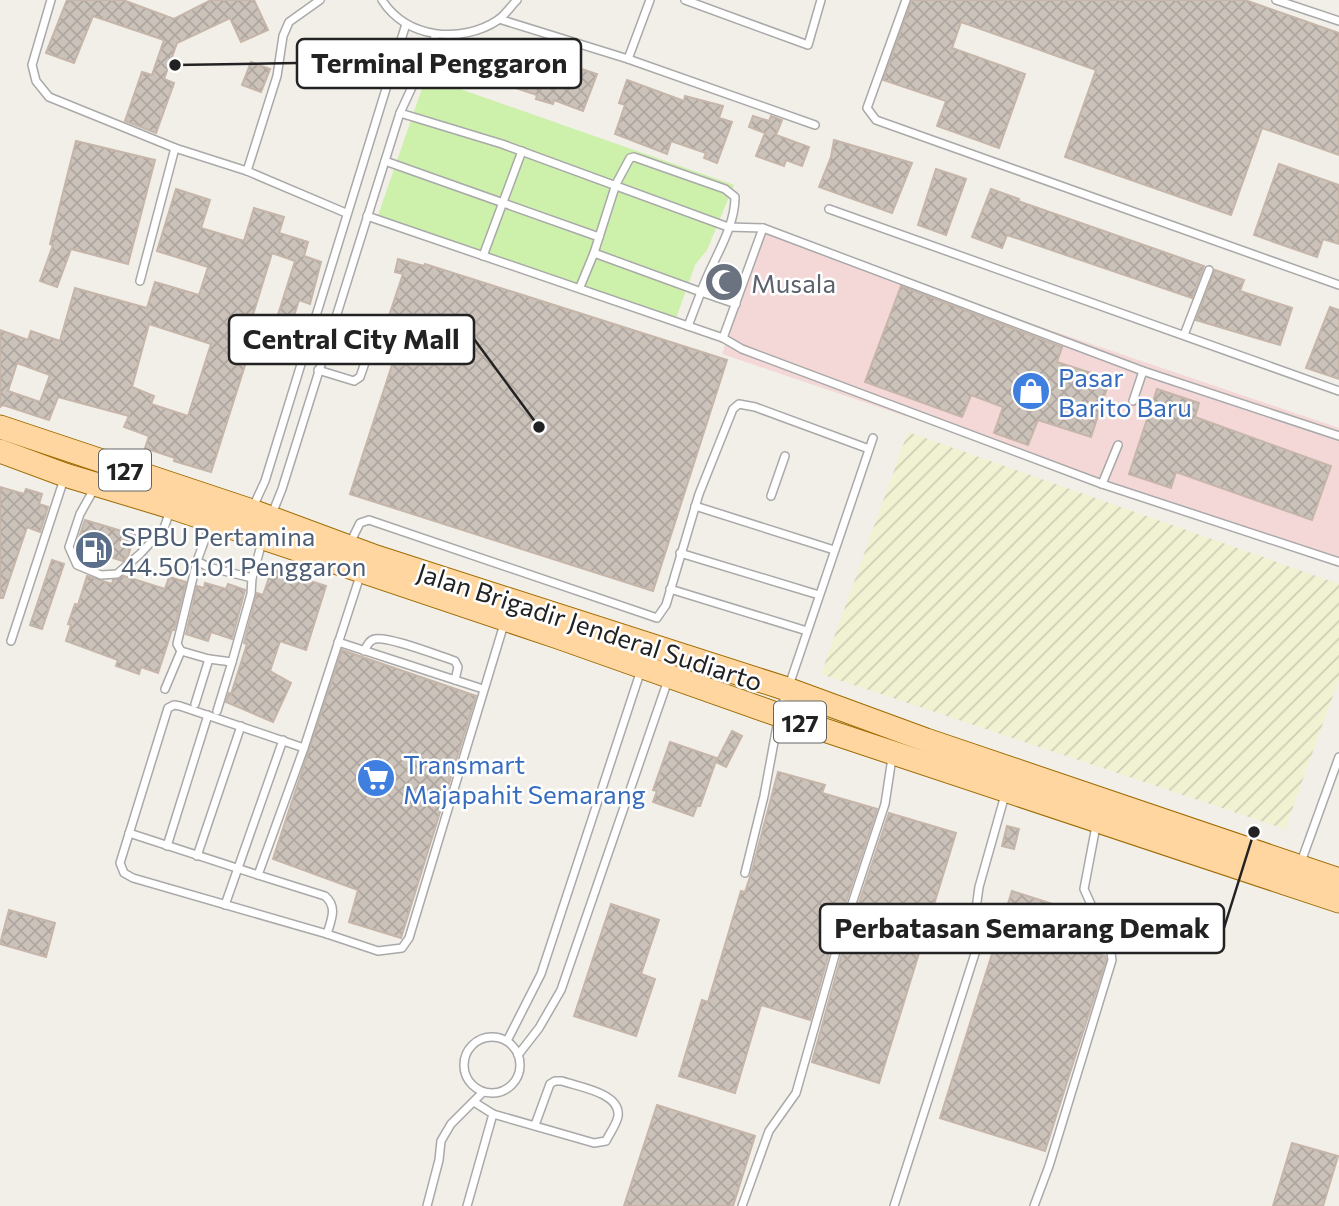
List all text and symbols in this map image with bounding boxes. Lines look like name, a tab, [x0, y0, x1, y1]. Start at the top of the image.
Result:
callout: Terminal Penggaron	[297, 39, 581, 88]
text: Terminal Penggaron	[311, 45, 567, 79]
mosque icon: Musala	[703, 261, 745, 303]
place label: Musala	[751, 267, 836, 298]
callout: Central City Mall	[229, 315, 474, 364]
text: Central City Mall	[242, 321, 460, 355]
place label: Pasar Barito Baru	[1058, 361, 1192, 422]
shop icon: Pasar Barito Baru	[1010, 370, 1052, 412]
road number: 127	[99, 449, 151, 490]
place label: SPBU Pertamina 44.501.01 Penggaron	[121, 520, 366, 581]
fuel station icon: SPBU Pertamina 44.501.01 Penggaron	[73, 529, 115, 571]
street label: Jalan Brigadir Jenderal Sudiarto	[413, 555, 767, 697]
road number: 127	[774, 702, 826, 742]
place label: Transmart Majapahit Semarang	[403, 748, 646, 809]
supermarket icon: Transmart Majapahit Semarang	[355, 757, 397, 799]
callout: Perbatasan Semarang Demak	[820, 904, 1224, 953]
text: Perbatasan Semarang Demak	[834, 910, 1210, 944]

